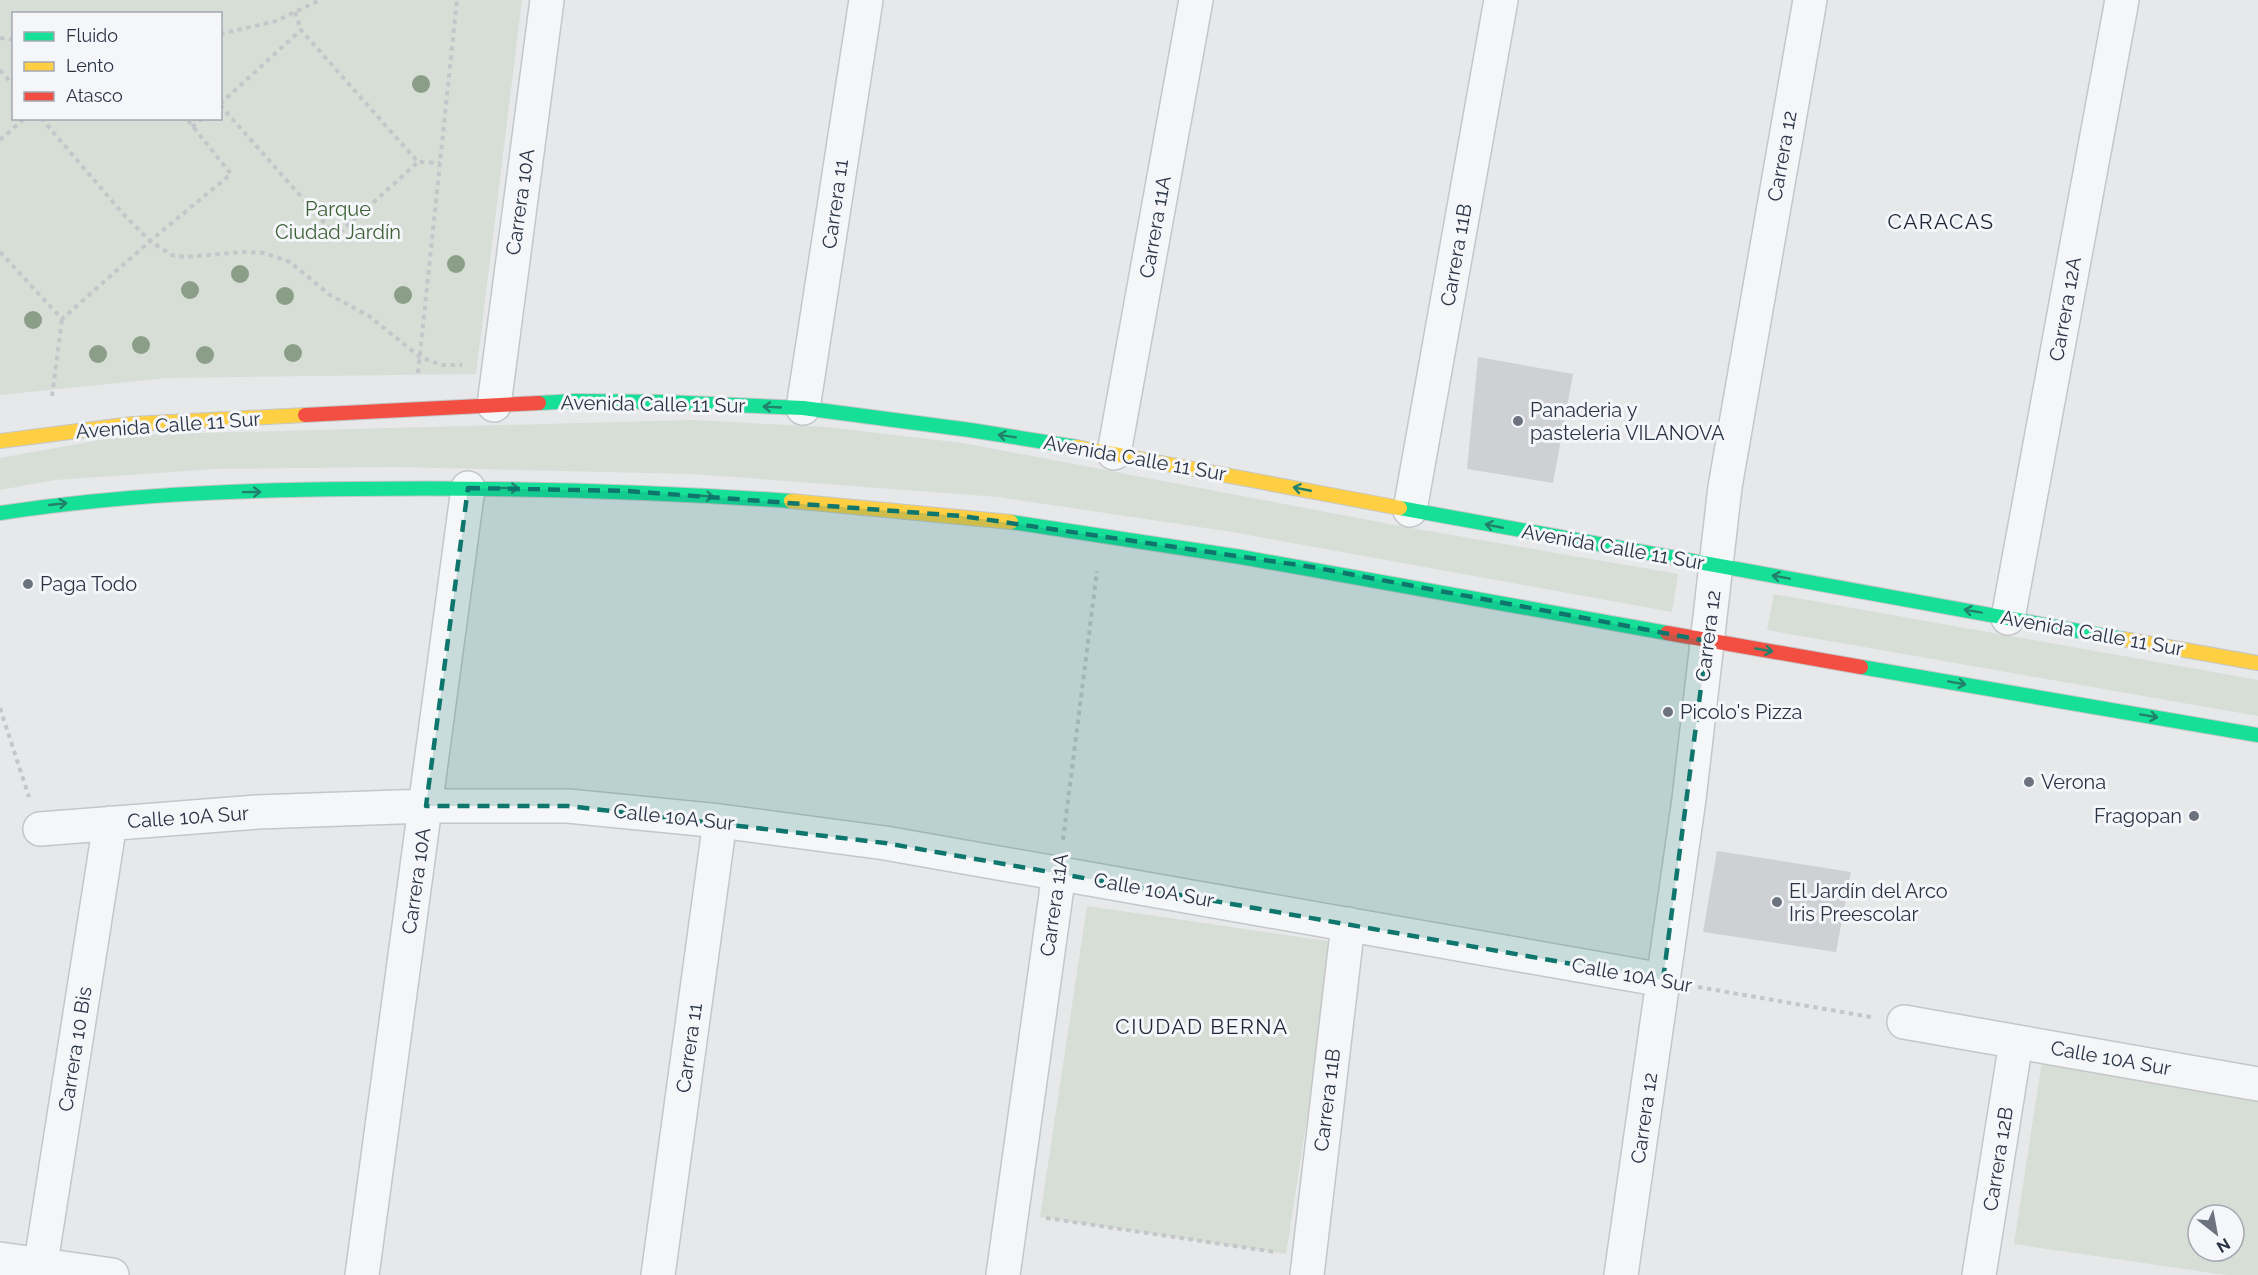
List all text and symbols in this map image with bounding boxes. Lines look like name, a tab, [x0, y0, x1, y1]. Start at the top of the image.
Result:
legend	[12, 12, 222, 120]
text: Fluido	[66, 25, 118, 46]
text: Lento	[66, 55, 114, 76]
text: Atasco	[66, 85, 123, 106]
street label: Carrera 12	[1762, 109, 1802, 203]
street label: Carrera 10A	[501, 147, 539, 257]
street label: Carrera 11	[817, 157, 853, 250]
street label: Carrera 11A	[1134, 173, 1176, 280]
park label: Parque Ciudad Jardín	[275, 197, 401, 244]
street label: Carrera 11B	[1435, 202, 1477, 308]
district label: CARACAS	[1887, 209, 1995, 234]
street label: Carrera 12A	[2044, 254, 2086, 363]
street label: Avenida Calle 11 Sur	[560, 390, 746, 418]
place label: Panaderia y pasteleria VILANOVA	[1530, 398, 1725, 445]
one-way arrow	[762, 401, 782, 412]
street label: Avenida Calle 11 Sur	[75, 407, 261, 443]
marker: Panaderia y pasteleria VILANOVA	[1511, 414, 1525, 428]
one-way arrow	[997, 430, 1017, 441]
street label: Avenida Calle 11 Sur	[1042, 430, 1228, 486]
one-way arrow	[500, 483, 520, 494]
one-way arrow	[1293, 483, 1312, 494]
one-way arrow	[242, 486, 262, 497]
one-way arrow	[695, 491, 714, 502]
one-way arrow	[47, 498, 67, 509]
street label: Avenida Calle 11 Sur	[1520, 519, 1706, 575]
one-way arrow	[1484, 520, 1504, 531]
one-way arrow	[1772, 571, 1792, 582]
place label: Paga Todo	[40, 572, 137, 596]
marker: Paga Todo	[21, 577, 35, 591]
street label: Carrera 12	[1690, 589, 1726, 683]
street label: Avenida Calle 11 Sur	[1999, 605, 2185, 661]
one-way arrow	[1964, 606, 1983, 617]
one-way arrow	[1754, 645, 1774, 656]
one-way arrow	[1946, 678, 1966, 689]
place label: Picolo's Pizza	[1680, 700, 1803, 724]
marker: Picolo's Pizza	[1661, 705, 1675, 719]
one-way arrow	[2138, 711, 2158, 722]
place label: Verona	[2041, 770, 2106, 794]
marker: Verona	[2022, 775, 2036, 789]
street label: Calle 10A Sur	[612, 799, 736, 835]
street label: Calle 10A Sur	[126, 801, 250, 833]
place label: Fragopan	[2094, 804, 2182, 828]
marker: Fragopan	[2187, 809, 2201, 823]
street label: Carrera 10A	[397, 826, 435, 936]
street label: Carrera 11A	[1035, 852, 1073, 958]
street label: Calle 10A Sur	[1092, 868, 1216, 912]
place label: El Jardín del Arco Iris Preescolar	[1789, 879, 1948, 926]
marker: El Jardín del Arco Iris Preescolar	[1770, 895, 1784, 909]
street label: Calle 10A Sur	[1570, 953, 1694, 997]
street label: Carrera 10 Bis	[53, 985, 97, 1113]
street label: Carrera 11	[671, 1001, 707, 1094]
district label: CIUDAD BERNA	[1115, 1014, 1289, 1039]
street label: Calle 10A Sur	[2049, 1036, 2173, 1080]
street label: Carrera 11B	[1309, 1047, 1345, 1153]
street label: Carrera 12	[1626, 1071, 1662, 1165]
street label: Carrera 12B	[1978, 1105, 2018, 1213]
north arrow	[2186, 1203, 2246, 1263]
text: N	[2213, 1234, 2234, 1257]

